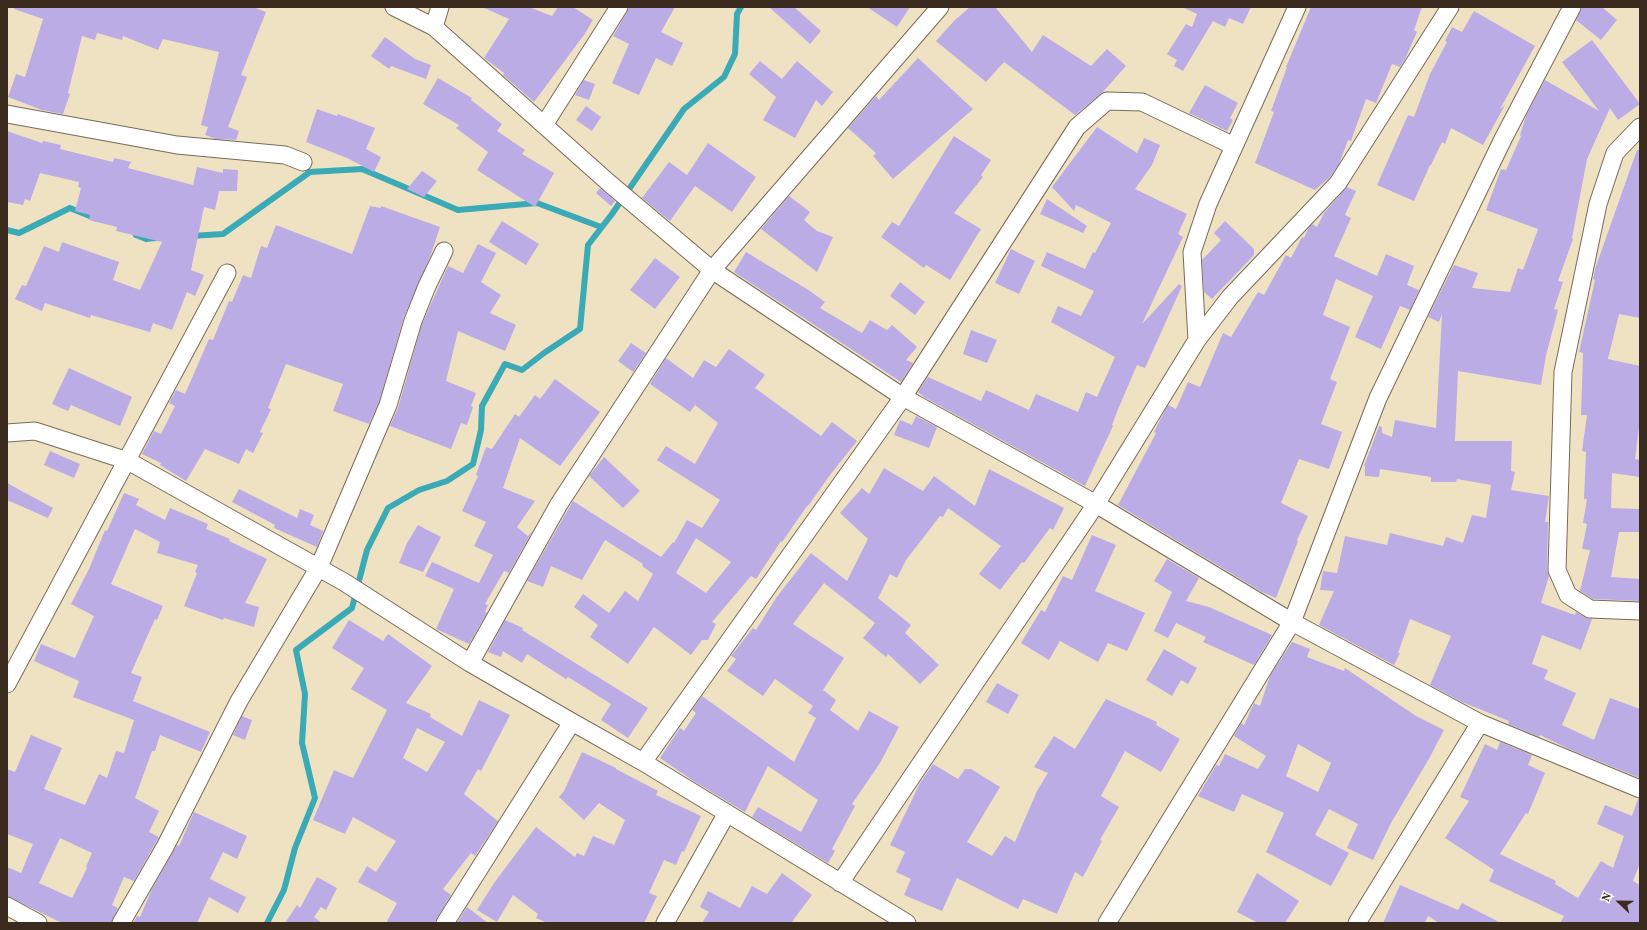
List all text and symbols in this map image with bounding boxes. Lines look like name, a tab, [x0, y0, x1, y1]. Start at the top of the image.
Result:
north arrow	[1599, 882, 1639, 922]
text: N	[1599, 891, 1616, 904]

